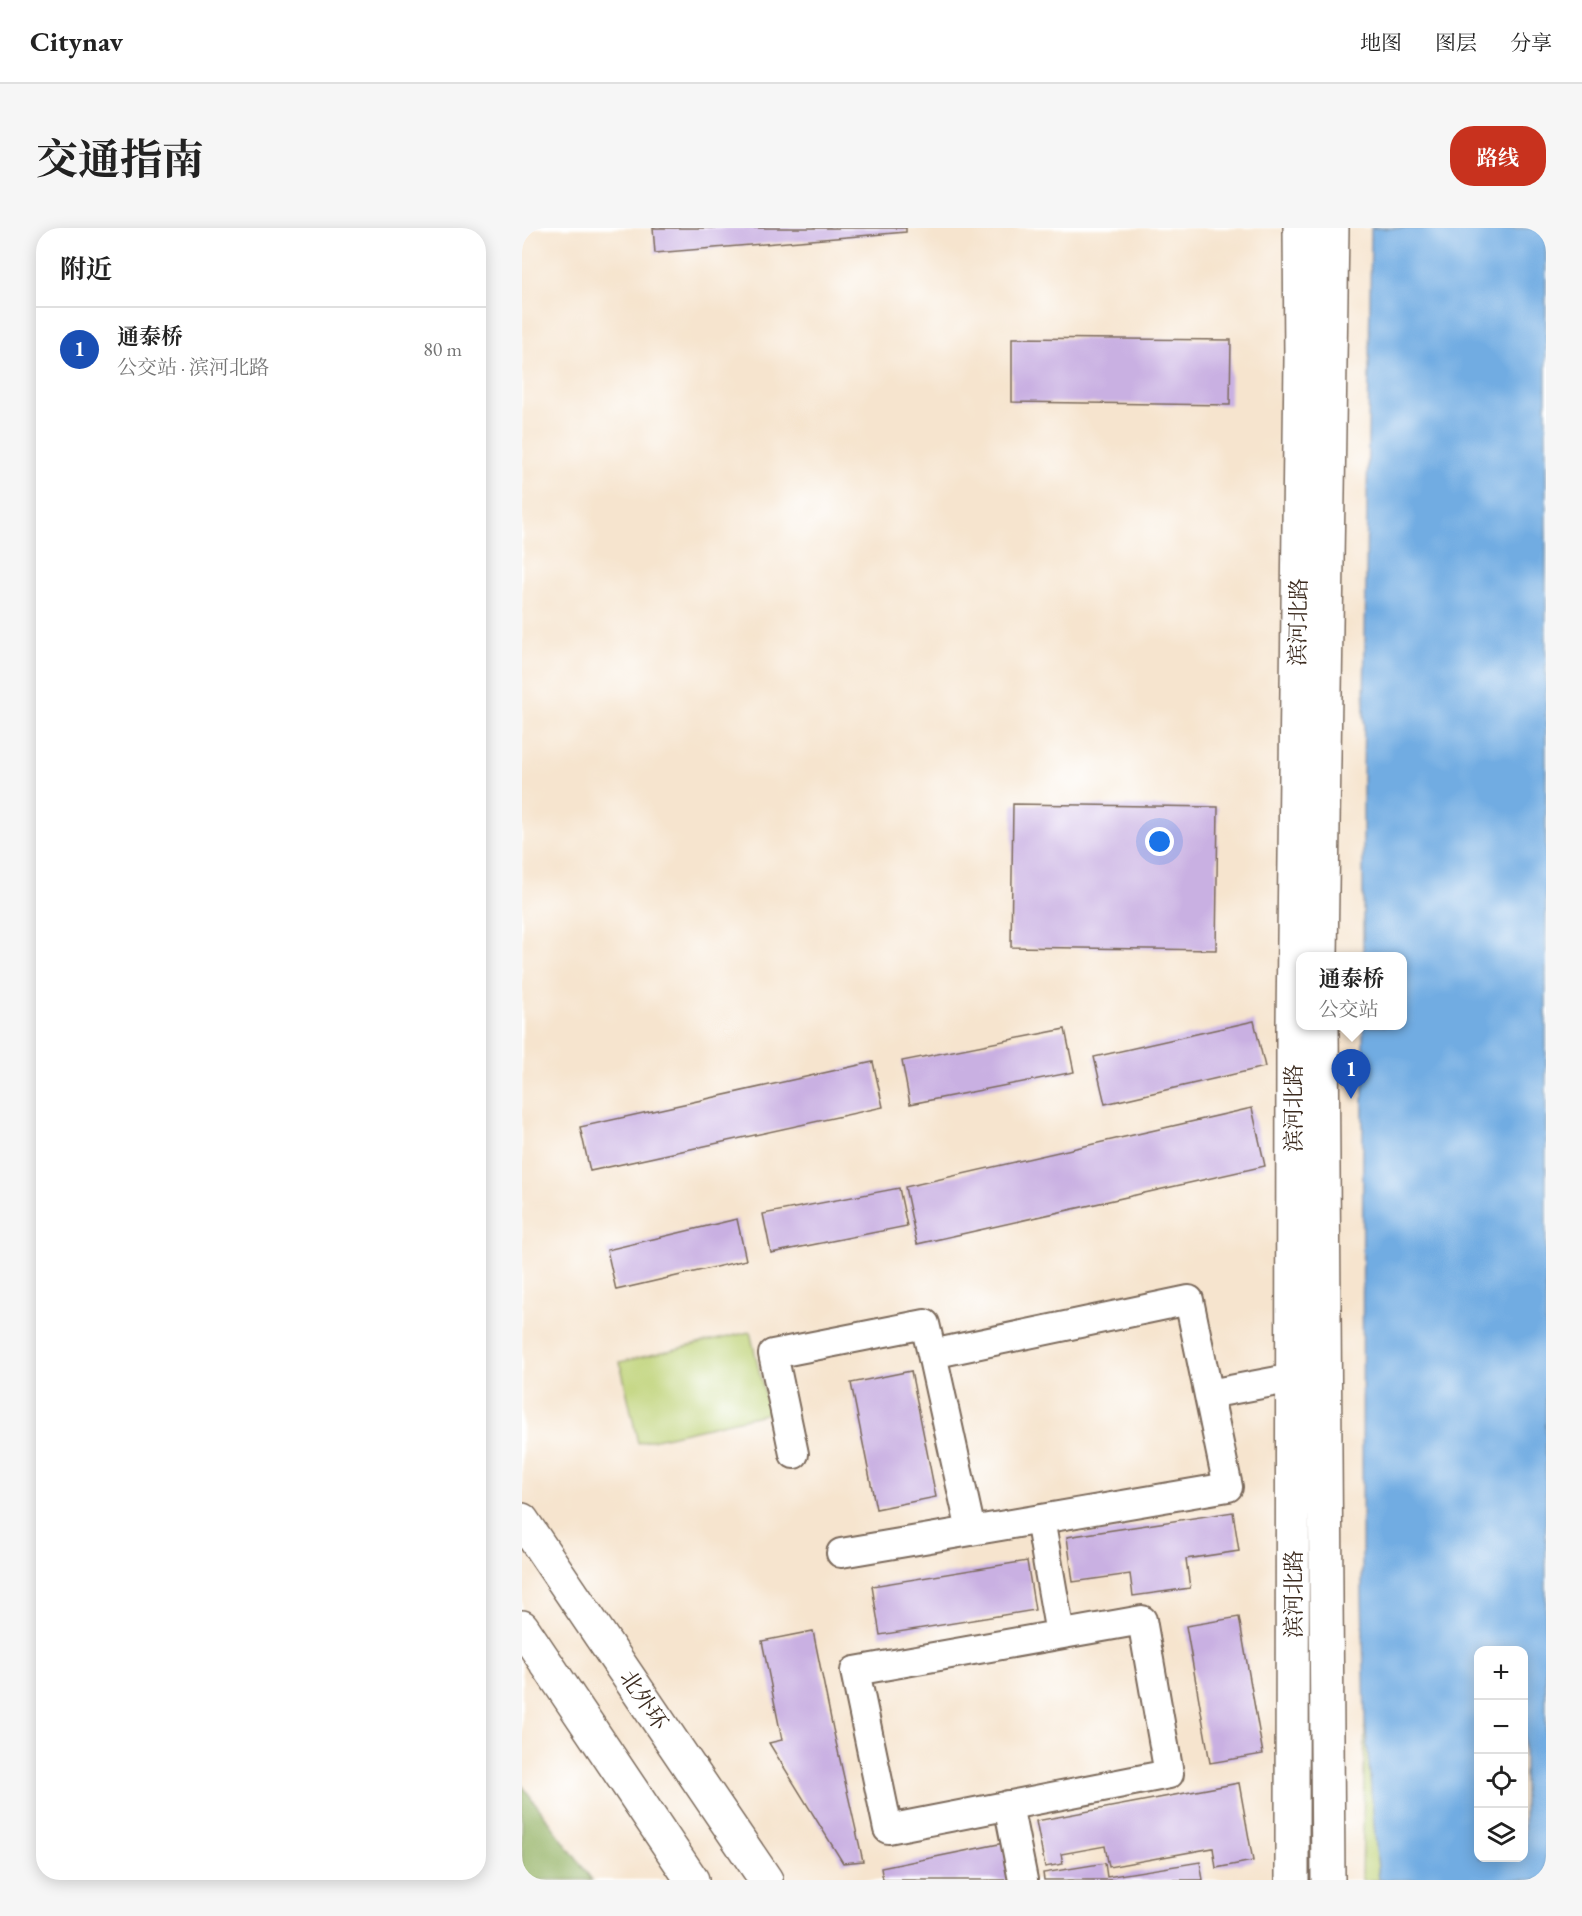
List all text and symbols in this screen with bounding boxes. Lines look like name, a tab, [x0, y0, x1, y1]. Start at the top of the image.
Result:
text: Citynav	[30, 23, 123, 59]
text: 地图	[1360, 29, 1402, 56]
text: 图层	[1435, 29, 1477, 56]
text: 分享	[1510, 29, 1552, 56]
button: 路线	[1450, 126, 1546, 186]
text: 交通指南	[36, 132, 204, 187]
text: 附近	[60, 252, 112, 286]
text: 通泰桥	[117, 322, 183, 351]
text: 1	[74, 336, 85, 362]
text: 80 m	[423, 336, 462, 362]
text: 公交站 · 滨河北路	[117, 354, 269, 380]
street label: 滨河北路	[1283, 578, 1313, 666]
your location	[1145, 827, 1174, 856]
popup	[1296, 952, 1407, 1030]
text: 通泰桥	[1318, 964, 1385, 993]
text: 公交站	[1318, 996, 1378, 1022]
pin: 1	[1332, 1050, 1370, 1099]
street label: 滨河北路	[1279, 1064, 1308, 1152]
street label: 滨河北路	[1279, 1550, 1308, 1638]
map controls	[1474, 1646, 1528, 1862]
button: +	[1474, 1646, 1528, 1700]
street label: 北外环	[614, 1665, 674, 1735]
button: −	[1474, 1700, 1528, 1754]
button: locate	[1474, 1754, 1528, 1808]
button: layers	[1474, 1808, 1528, 1862]

